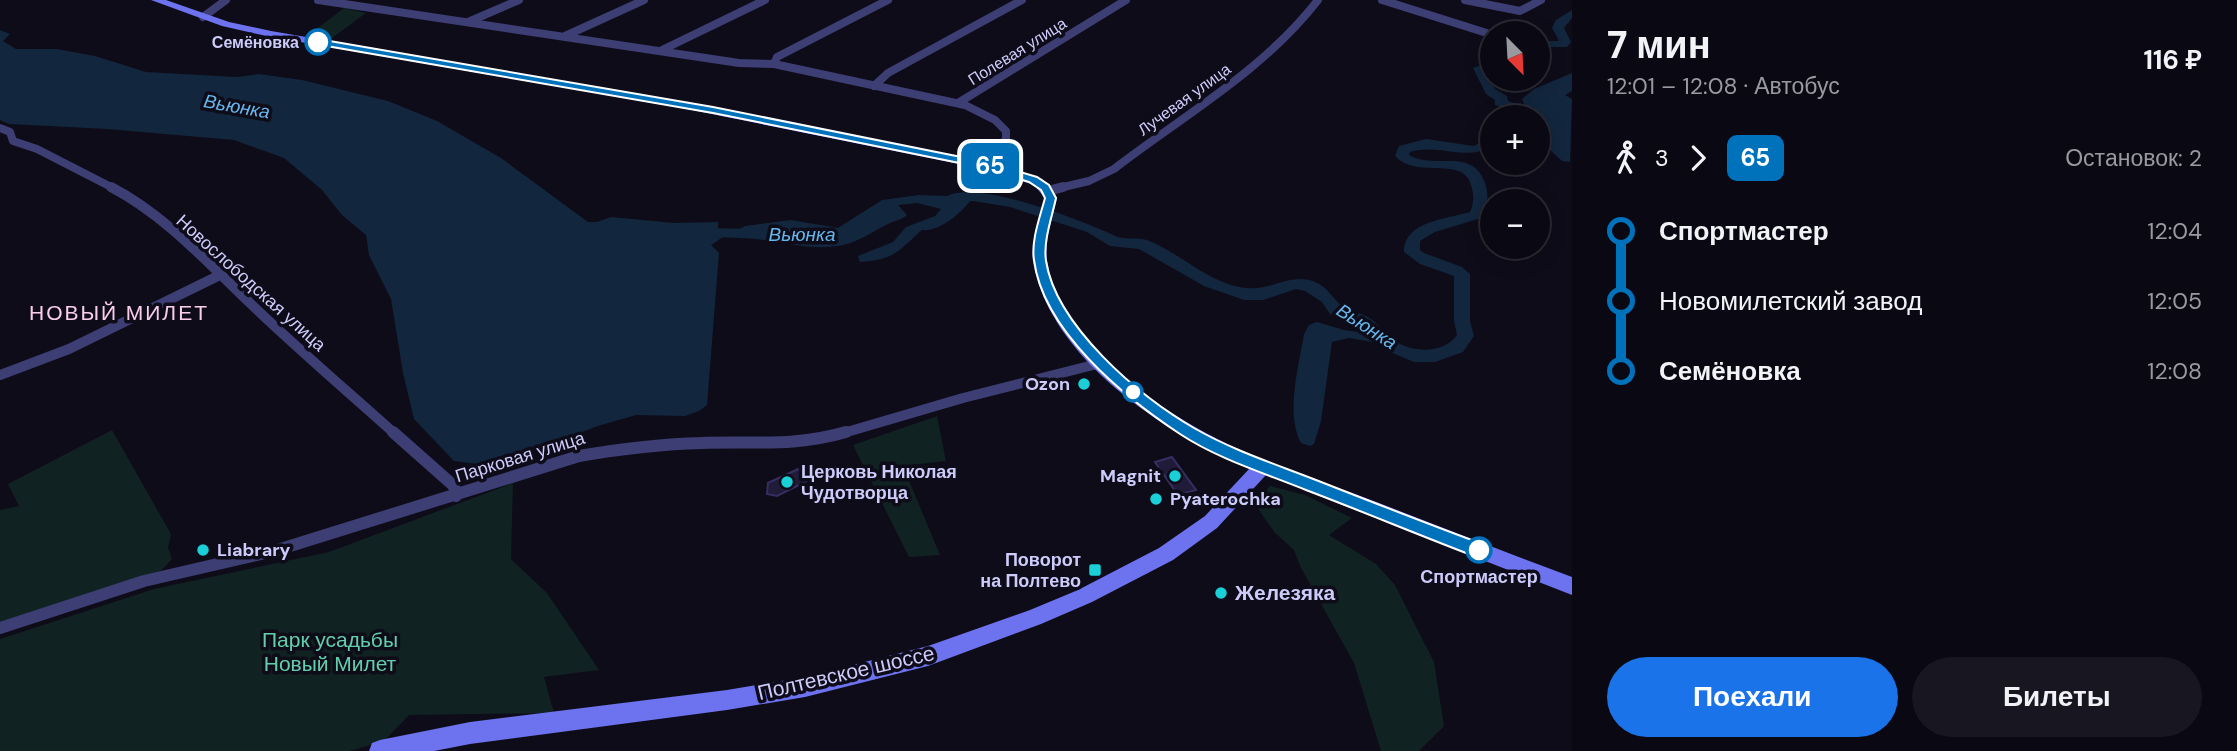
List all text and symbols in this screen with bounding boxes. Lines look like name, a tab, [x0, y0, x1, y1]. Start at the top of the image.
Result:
street label: Полевая улица	[964, 13, 1071, 90]
text: 7 мин	[1607, 20, 1711, 70]
north arrow	[1480, 21, 1550, 91]
map controls	[1480, 21, 1550, 259]
marker: Семёновка	[305, 29, 331, 55]
place label: Семёновка	[212, 32, 299, 53]
text: 116 ₽	[2143, 43, 2202, 77]
street label: Лучевая улица	[1134, 59, 1235, 140]
text: 12:01 – 12:08 · Автобус	[1607, 71, 1840, 101]
water label: Вьюнка	[202, 88, 272, 125]
button: +	[1480, 105, 1550, 175]
icon: walk	[1607, 139, 1645, 177]
icon: forward	[1679, 139, 1717, 177]
text: 65	[1741, 142, 1770, 173]
line badge: 65	[958, 143, 1021, 189]
text: 3	[1655, 143, 1669, 173]
text: Остановок: 2	[2065, 143, 2202, 173]
text: 65	[975, 150, 1005, 181]
button: −	[1480, 189, 1550, 259]
street label: Новослободская улица	[171, 209, 332, 357]
text: Спортмастер	[1659, 214, 1829, 248]
text: 12:04	[2147, 216, 2202, 246]
water label: Вьюнка	[769, 222, 835, 247]
text: Новомилетский завод	[1659, 284, 1922, 318]
text: 12:05	[2147, 286, 2202, 316]
water label: Вьюнка	[1332, 298, 1402, 355]
district label: НОВЫЙ МИЛЕТ	[29, 299, 209, 327]
text: Семёновка	[1659, 354, 1801, 388]
text: 12:08	[2147, 356, 2202, 386]
place label: Ozon	[1025, 372, 1070, 396]
marker: Ozon	[1076, 376, 1092, 392]
unlabelled marker	[1123, 382, 1143, 402]
street label: Парковая улица	[452, 426, 589, 488]
place label: Церковь Николая Чудотворца	[801, 460, 957, 505]
place label: Magnit	[1100, 464, 1161, 488]
marker: Magnit	[1167, 468, 1183, 484]
marker: Церковь Николая Чудотворца	[779, 474, 795, 490]
place label: Pyaterochka	[1170, 487, 1281, 511]
marker: Pyaterochka	[1148, 491, 1164, 507]
marker: Спортмастер	[1466, 537, 1492, 563]
place label: Liabrary	[217, 538, 291, 562]
marker: Liabrary	[195, 542, 211, 558]
place label: Поворот на Полтево	[980, 548, 1081, 593]
marker: Поворот на Полтево	[1087, 562, 1103, 578]
place label: Спортмастер	[1420, 565, 1538, 589]
place label: Железяка	[1234, 579, 1336, 607]
marker: Железяка	[1213, 585, 1229, 601]
park label: Парк усадьбы Новый Милет	[262, 626, 398, 678]
street label: Полтевское шоссе	[755, 639, 937, 707]
button: Поехали	[1607, 657, 1898, 737]
button: Билеты	[1912, 657, 2202, 737]

